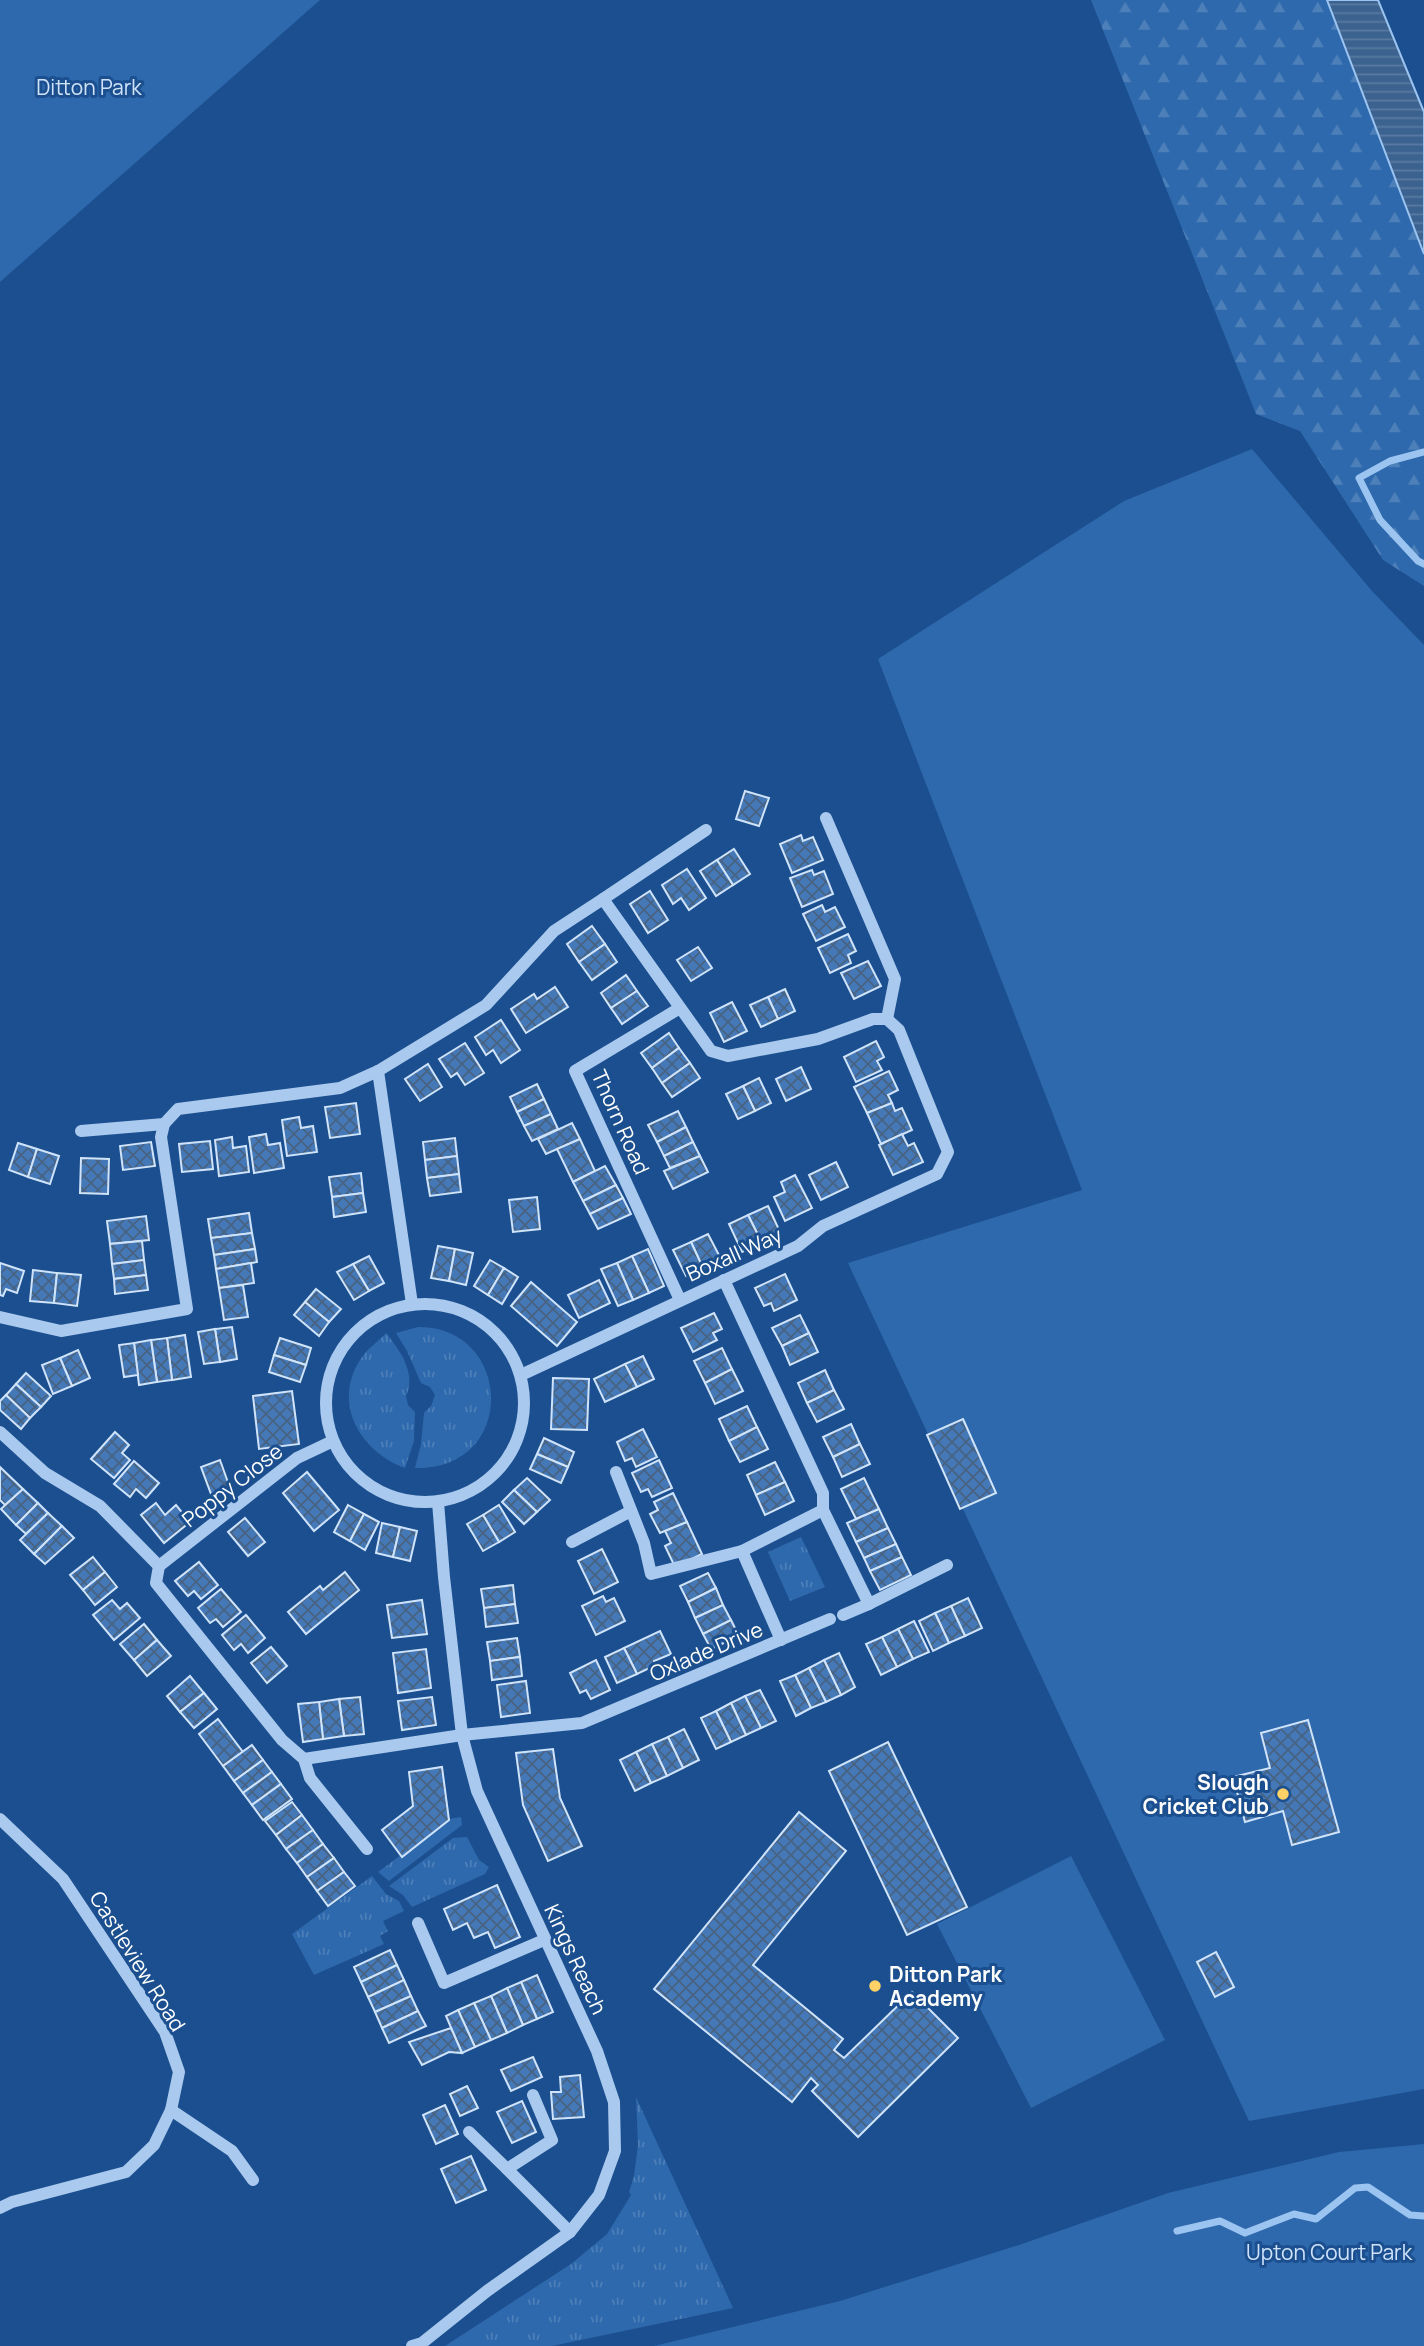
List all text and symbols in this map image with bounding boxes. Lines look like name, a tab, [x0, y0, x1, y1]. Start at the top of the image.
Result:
park label: Ditton Park	[36, 73, 142, 101]
street label: Thorn Road	[586, 1065, 656, 1179]
street label: Boxall Way	[682, 1220, 786, 1288]
street label: Poppy Close	[176, 1437, 288, 1533]
street label: Oxlade Drive	[645, 1615, 767, 1687]
place label: Slough Cricket Club	[1143, 1768, 1269, 1820]
marker: Slough Cricket Club	[1275, 1786, 1291, 1802]
street label: Castleview Road	[84, 1886, 192, 2036]
street label: Kings Reach	[538, 1899, 614, 2019]
place label: Ditton Park Academy	[889, 1960, 1002, 2012]
marker: Ditton Park Academy	[867, 1978, 883, 1994]
park label: Upton Court Park	[1246, 2238, 1413, 2266]

